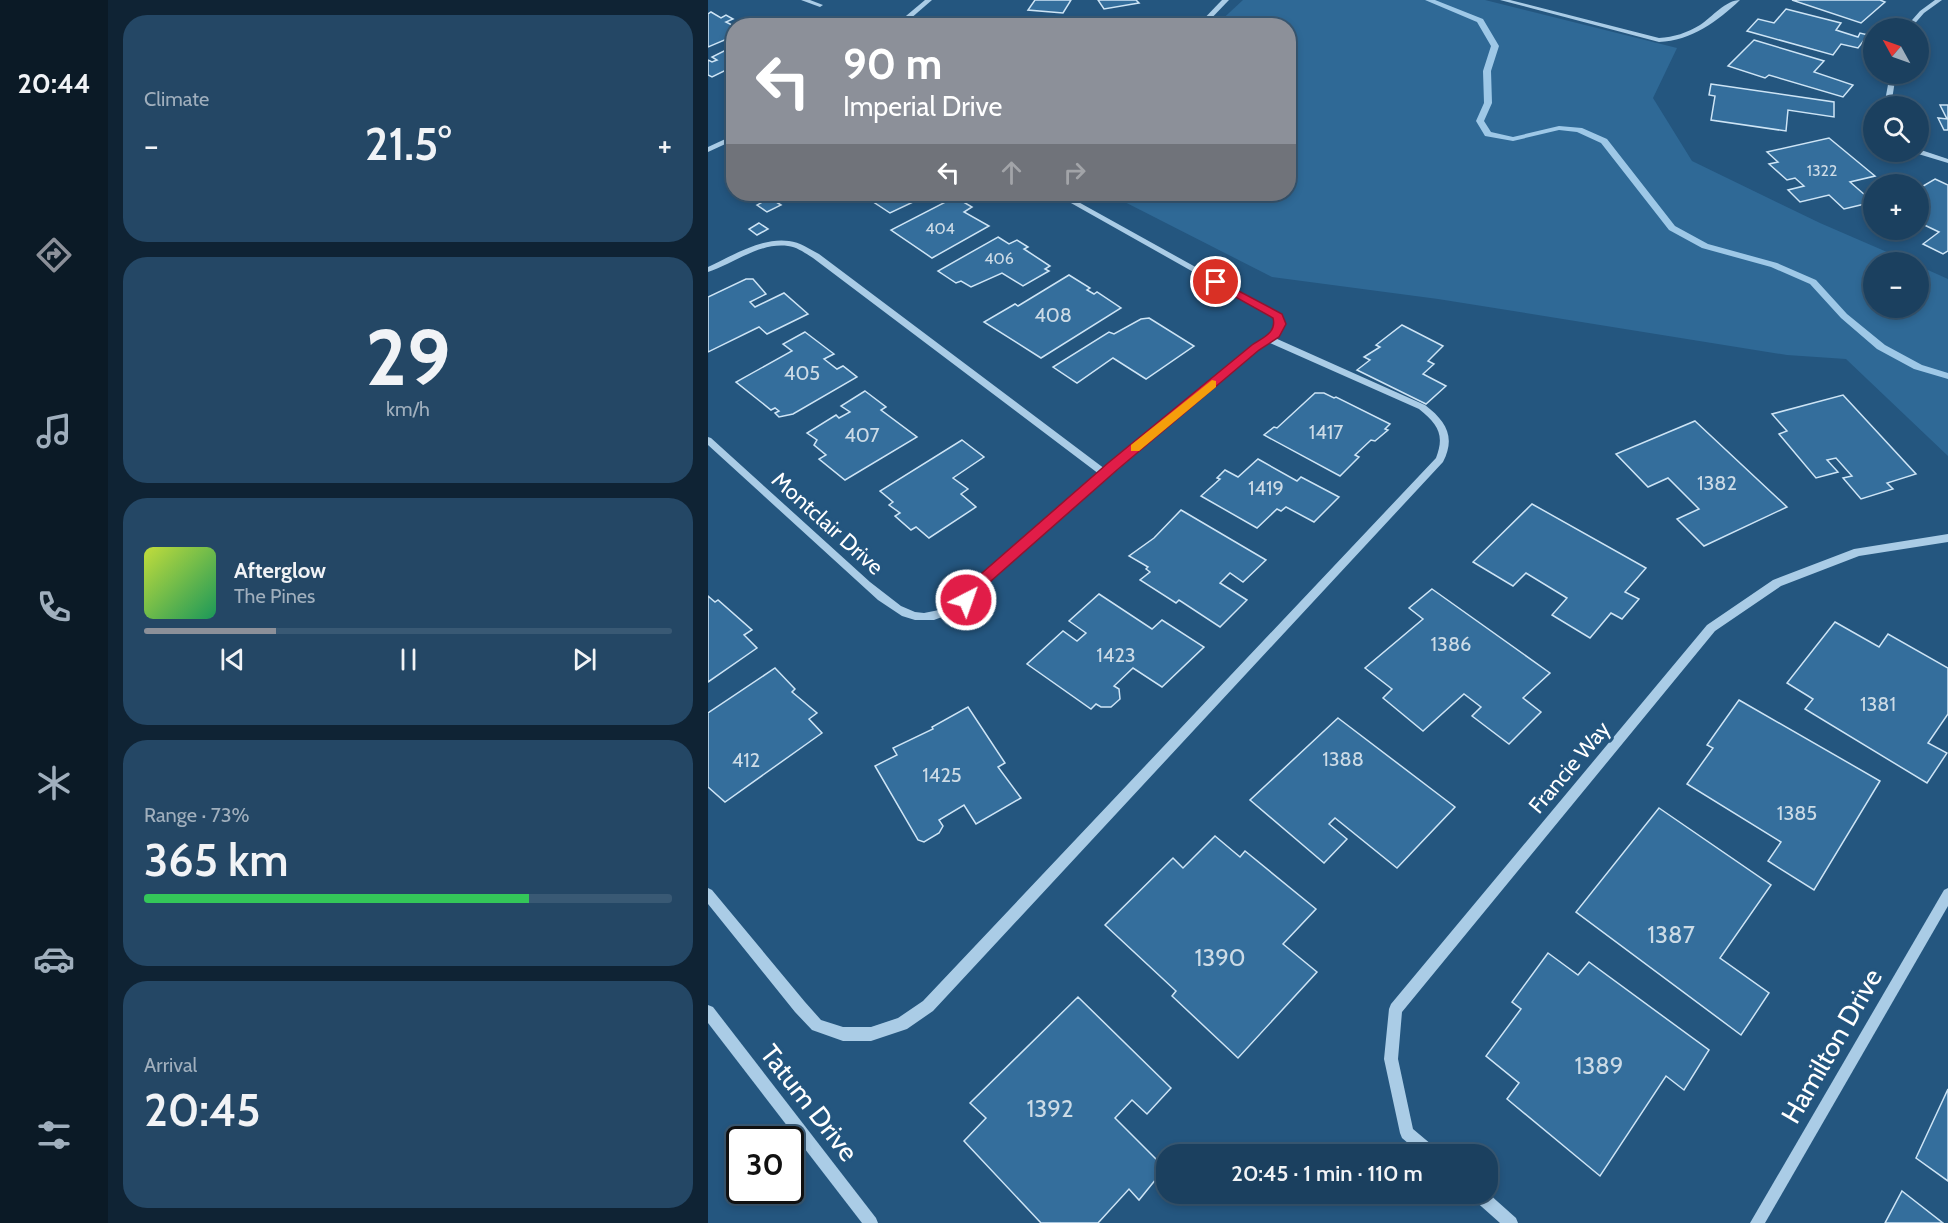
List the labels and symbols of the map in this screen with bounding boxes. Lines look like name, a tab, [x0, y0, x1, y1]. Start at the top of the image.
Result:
north arrow	[1863, 18, 1929, 84]
house number: 1322	[1807, 161, 1837, 180]
house number: 404	[925, 219, 955, 238]
house number: 406	[984, 249, 1014, 268]
pin	[1190, 256, 1241, 307]
house number: 408	[1034, 303, 1072, 327]
house number: 405	[784, 361, 820, 385]
house number: 1417	[1309, 420, 1343, 444]
house number: 407	[844, 423, 880, 447]
street label: Montclair Drive	[766, 466, 889, 581]
house number: 1382	[1697, 471, 1737, 495]
house number: 1419	[1248, 476, 1284, 500]
position arrow	[934, 568, 998, 632]
house number: 1386	[1431, 632, 1471, 656]
house number: 1423	[1096, 643, 1136, 667]
house number: 1381	[1860, 692, 1896, 716]
street label: Francie Way	[1523, 716, 1616, 819]
house number: 1388	[1322, 747, 1364, 771]
house number: 412	[732, 748, 760, 772]
house number: 1425	[922, 763, 962, 787]
house number: 1385	[1777, 801, 1817, 825]
house number: 1387	[1647, 920, 1695, 949]
house number: 1390	[1194, 943, 1246, 972]
street label: Hamilton Drive	[1774, 962, 1889, 1129]
street label: Tatum Drive	[754, 1038, 865, 1168]
house number: 1389	[1575, 1051, 1623, 1080]
house number: 1392	[1026, 1094, 1074, 1123]
speed limit sign: 30	[726, 1126, 804, 1204]

